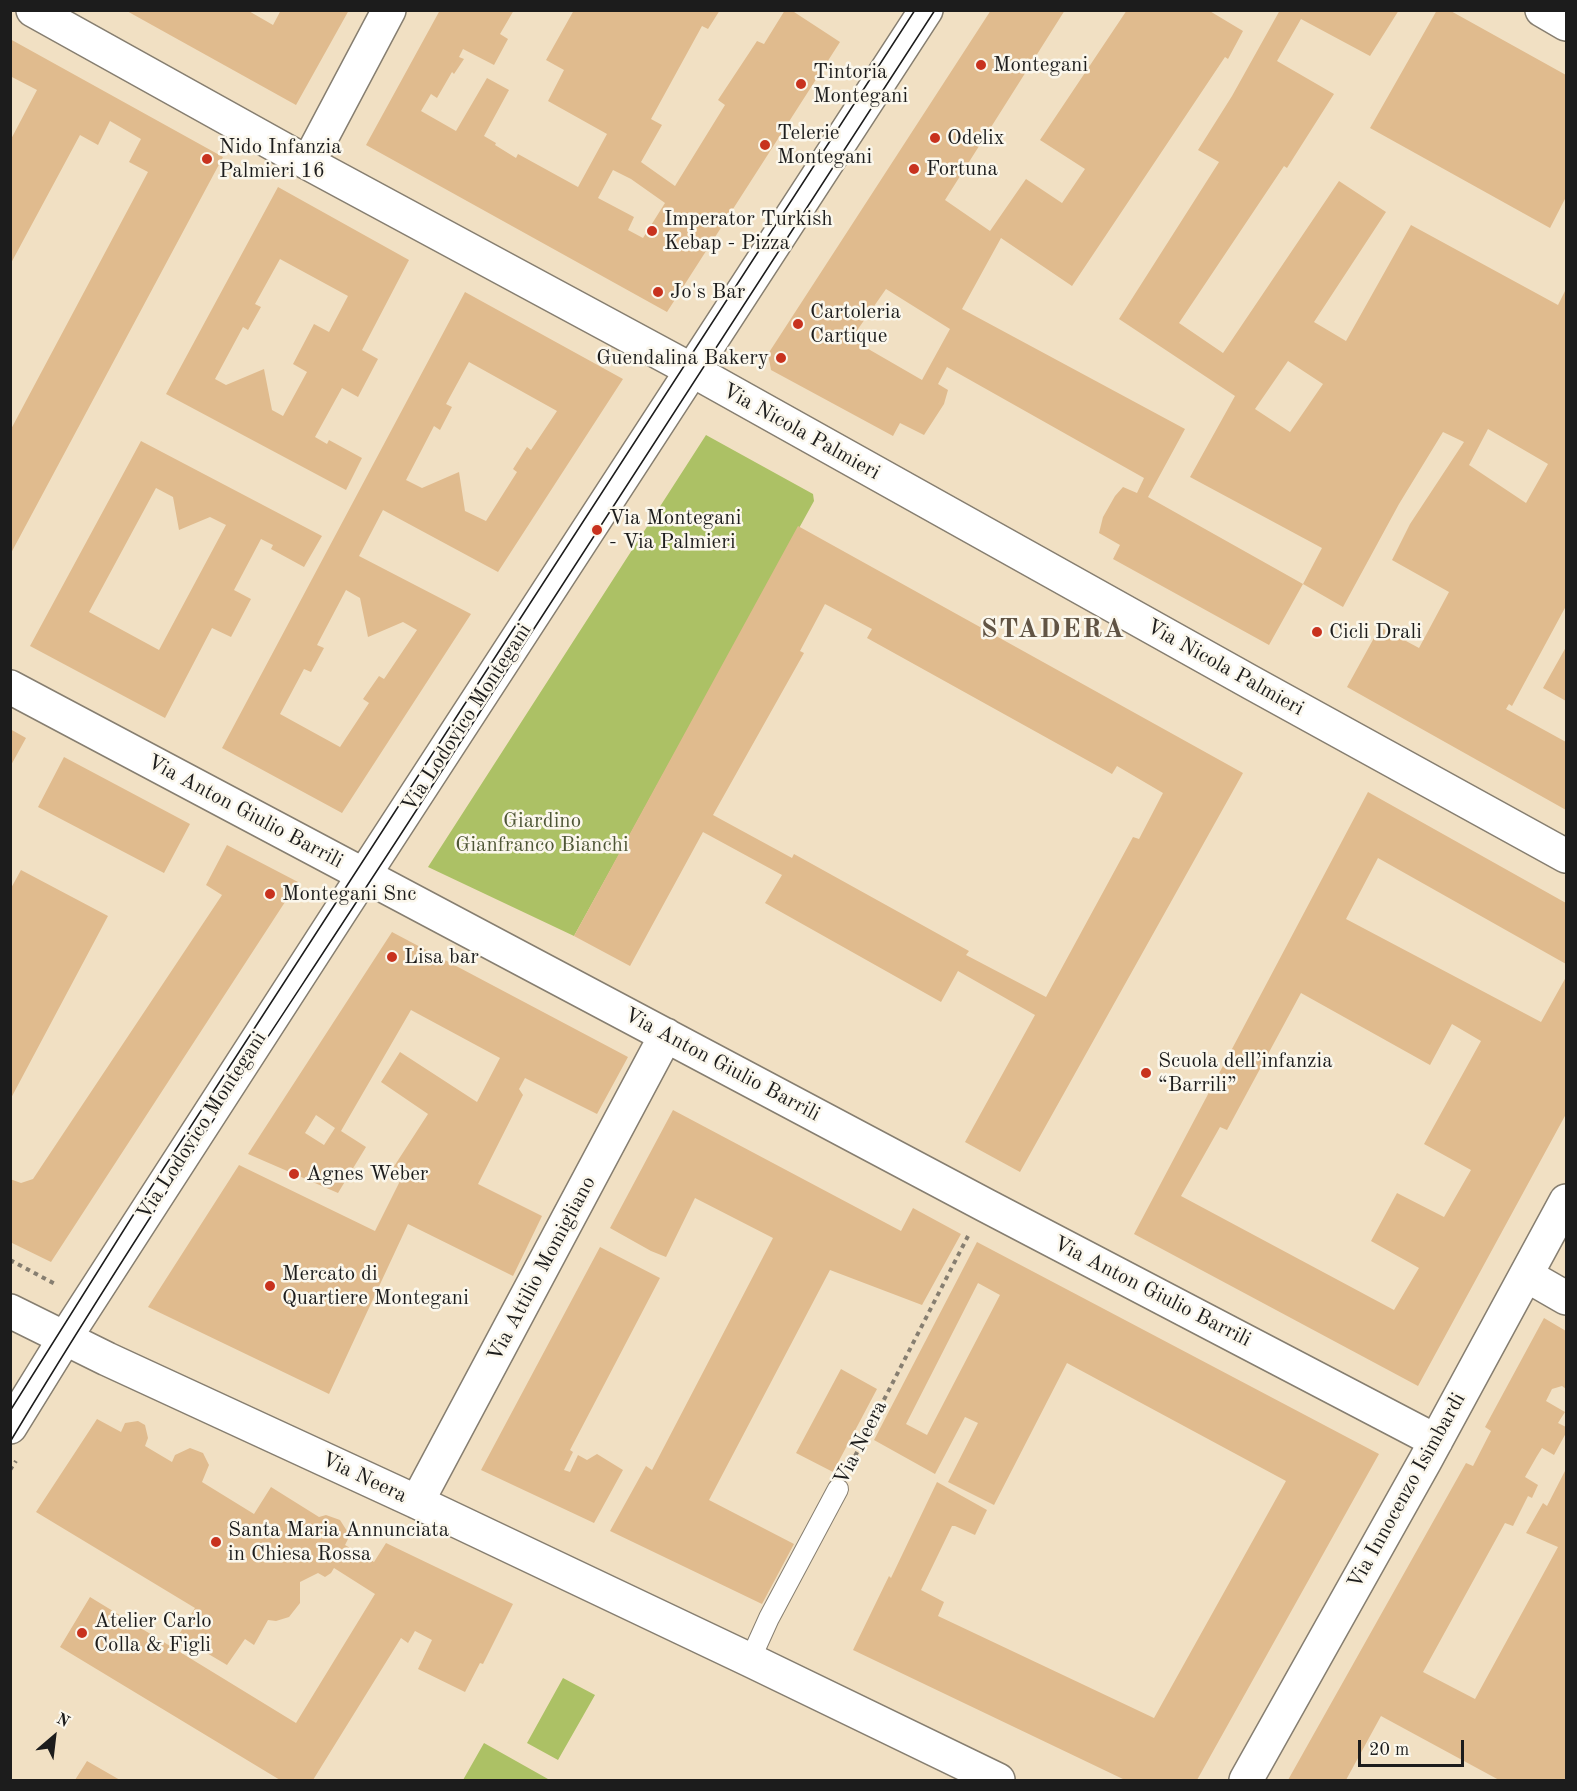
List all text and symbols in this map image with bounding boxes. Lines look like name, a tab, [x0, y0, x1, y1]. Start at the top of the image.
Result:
place label: Montegani	[993, 52, 1088, 78]
marker: Montegani	[974, 58, 988, 72]
place label: Tintoria Montegani	[813, 59, 908, 109]
marker: Tintoria Montegani	[794, 77, 808, 91]
place label: Telerie Montegani	[777, 120, 872, 170]
place label: Odelix	[947, 125, 1005, 151]
marker: Odelix	[928, 131, 942, 145]
place label: Nido Infanzia Palmieri 16	[219, 134, 342, 184]
marker: Telerie Montegani	[758, 138, 772, 152]
marker: Nido Infanzia Palmieri 16	[200, 152, 214, 166]
place label: Fortuna	[926, 156, 998, 182]
marker: Fortuna	[907, 162, 921, 176]
place label: Imperator Turkish Kebap - Pizza	[664, 206, 833, 256]
marker: Imperator Turkish Kebap - Pizza	[645, 224, 659, 238]
place label: Jo's Bar	[670, 279, 745, 305]
marker: Jo's Bar	[651, 285, 665, 299]
place label: Cartoleria Cartique	[810, 299, 901, 349]
marker: Cartoleria Cartique	[791, 317, 805, 331]
place label: Guendalina Bakery	[596, 345, 769, 371]
marker: Guendalina Bakery	[774, 351, 788, 365]
street label: Via Nicola Palmieri	[718, 378, 884, 486]
place label: Via Montegani - Via Palmieri	[609, 505, 741, 555]
marker: Via Montegani - Via Palmieri	[590, 523, 604, 537]
district label: STADERA	[981, 614, 1125, 646]
street label: Via Nicola Palmieri	[1142, 614, 1308, 722]
street label: Via Lodovico Montegani	[397, 619, 537, 817]
place label: Cicli Drali	[1329, 619, 1422, 645]
marker: Cicli Drali	[1310, 625, 1324, 639]
street label: Via Anton Giulio Barrili	[143, 750, 347, 874]
park label: Giardino Gianfranco Bianchi	[455, 808, 629, 858]
place label: Montegani Snc	[282, 881, 416, 907]
marker: Montegani Snc	[263, 887, 277, 901]
place label: Lisa bar	[404, 944, 479, 970]
marker: Lisa bar	[385, 950, 399, 964]
street label: Via Anton Giulio Barrili	[620, 1003, 824, 1127]
street label: Via Lodovico Montegani	[132, 1027, 272, 1225]
place label: Scuola dell’infanzia “Barrili”	[1158, 1048, 1333, 1098]
marker: Scuola dell’infanzia “Barrili”	[1139, 1066, 1153, 1080]
place label: Agnes Weber	[306, 1161, 428, 1187]
marker: Agnes Weber	[287, 1167, 301, 1181]
street label: Via Attilio Momigliano	[482, 1172, 602, 1366]
street label: Via Anton Giulio Barrili	[1049, 1231, 1255, 1353]
place label: Mercato di Quartiere Montegani	[282, 1261, 469, 1311]
marker: Mercato di Quartiere Montegani	[263, 1279, 277, 1293]
street label: Via Innocenzo Isimbardi	[1343, 1389, 1471, 1593]
street label: Via Neera	[829, 1396, 893, 1490]
street label: Via Neera	[317, 1447, 411, 1509]
place label: Santa Maria Annunciata in Chiesa Rossa	[228, 1517, 449, 1567]
marker: Santa Maria Annunciata in Chiesa Rossa	[209, 1535, 223, 1549]
place label: Atelier Carlo Colla & Figli	[94, 1608, 212, 1658]
marker: Atelier Carlo Colla & Figli	[75, 1626, 89, 1640]
north arrow	[24, 1707, 84, 1767]
text: N	[53, 1711, 72, 1731]
scale bar	[1361, 1728, 1468, 1766]
text: 20 m	[1369, 1741, 1409, 1759]

